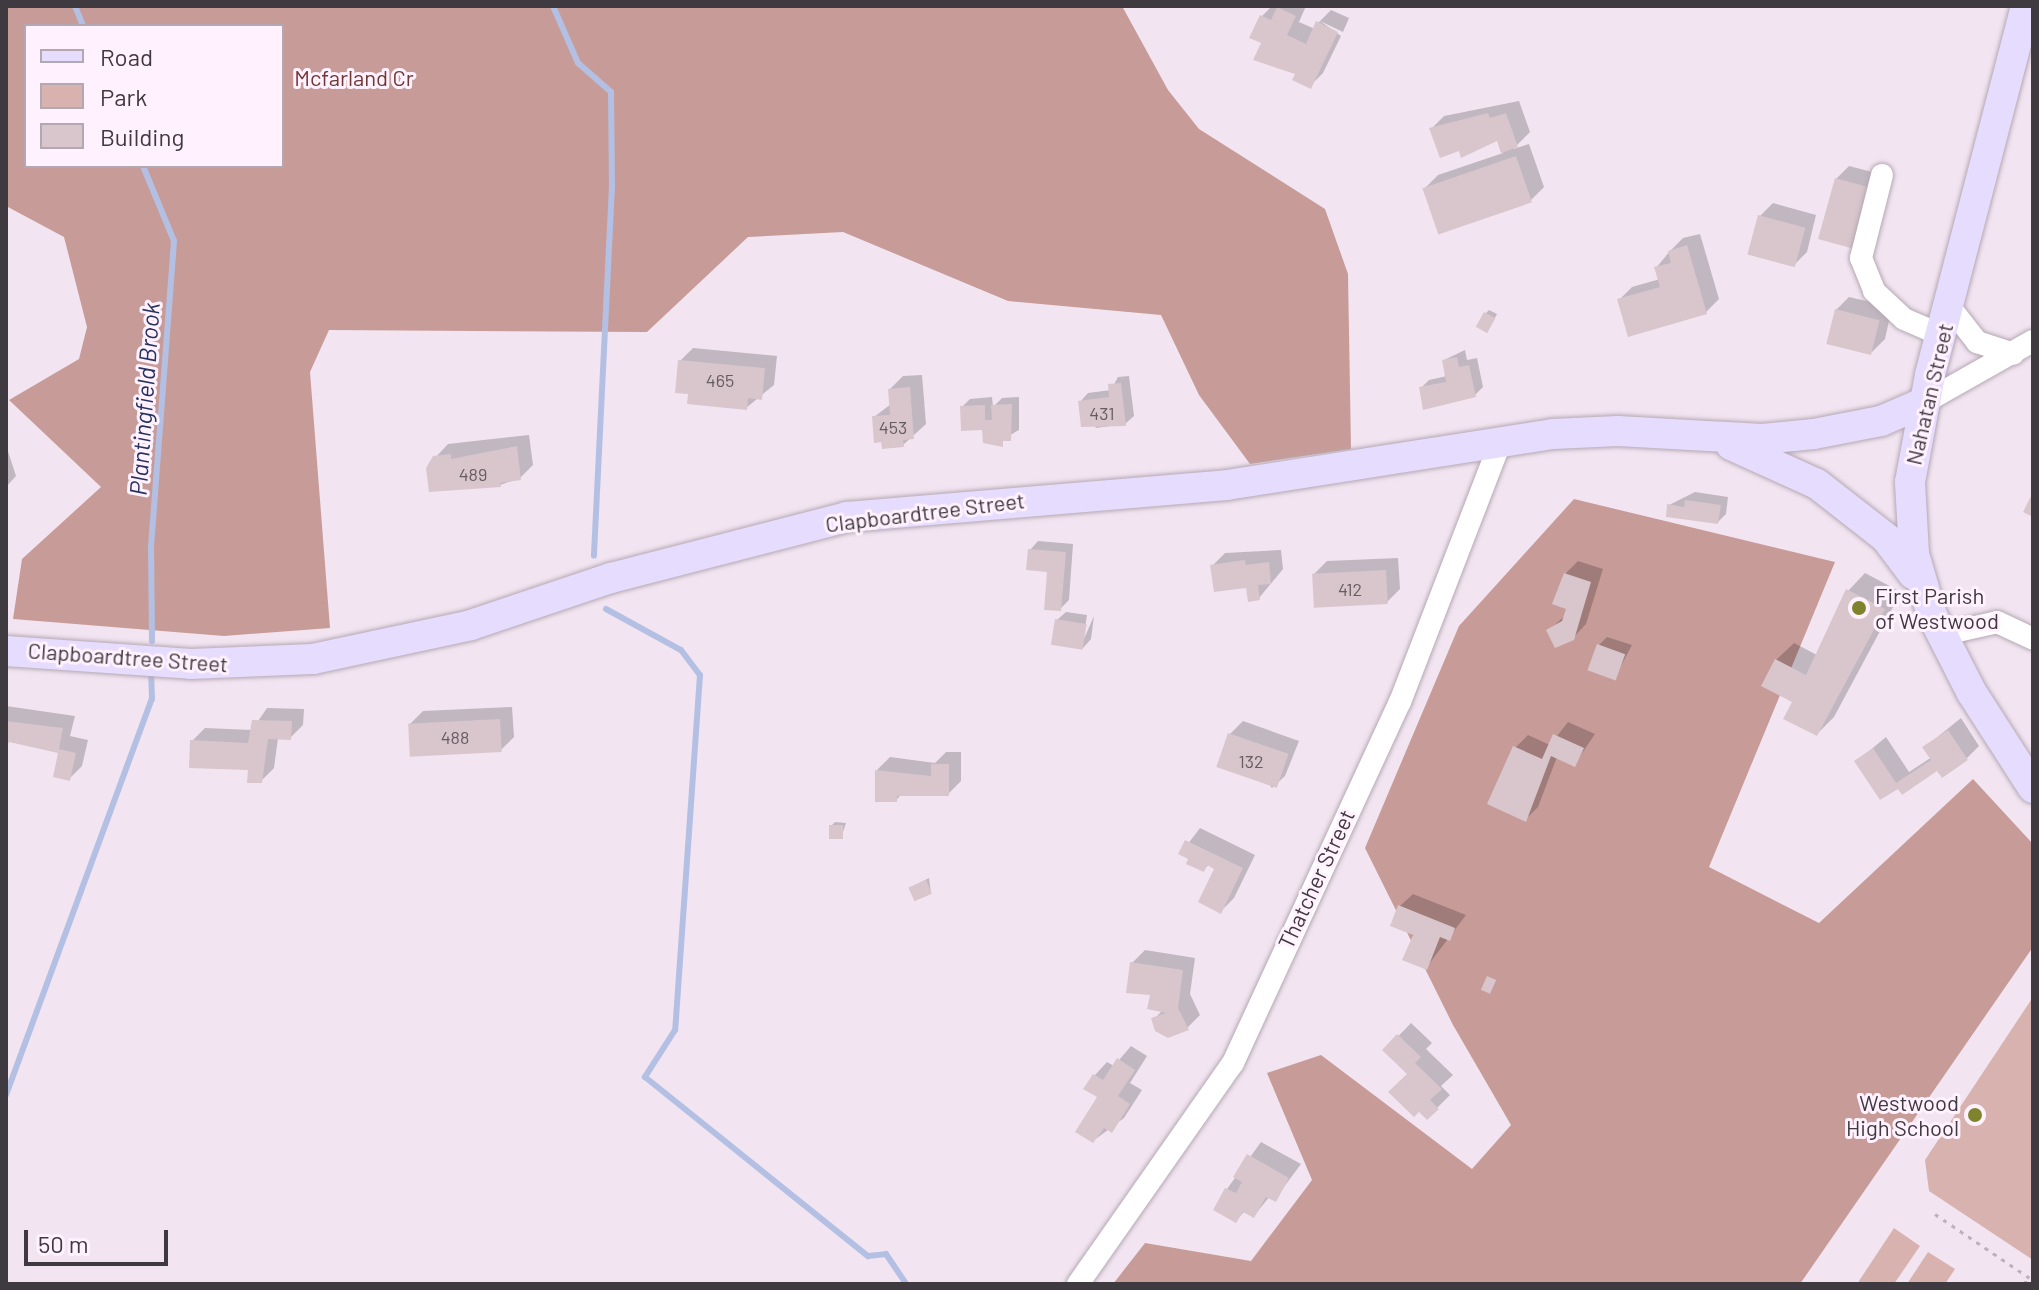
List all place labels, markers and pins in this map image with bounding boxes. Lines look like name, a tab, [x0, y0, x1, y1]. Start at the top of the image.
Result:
place label: First Parish of Westwood	[1875, 582, 1999, 634]
marker: First Parish of Westwood	[1850, 599, 1868, 617]
place label: Westwood High School	[1846, 1089, 1959, 1140]
marker: Westwood High School	[1966, 1106, 1984, 1124]

